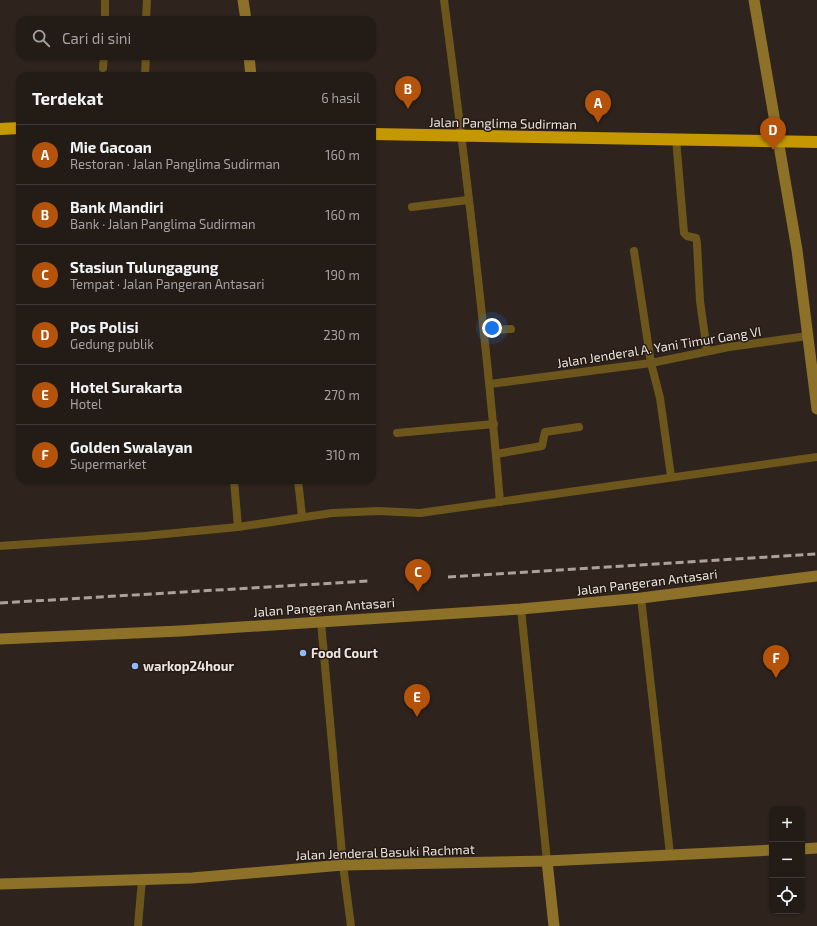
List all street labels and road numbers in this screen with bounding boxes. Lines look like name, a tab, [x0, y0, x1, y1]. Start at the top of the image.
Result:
street label: Jalan Panglima Sudirman	[429, 114, 577, 132]
street label: Jalan Jenderal A. Yani Timur Gang VI	[556, 323, 762, 371]
street label: Jalan Pangeran Antasari	[576, 565, 718, 599]
street label: Jalan Pangeran Antasari	[253, 594, 395, 620]
street label: Jalan Jenderal Basuki Rachmat	[295, 841, 475, 863]

